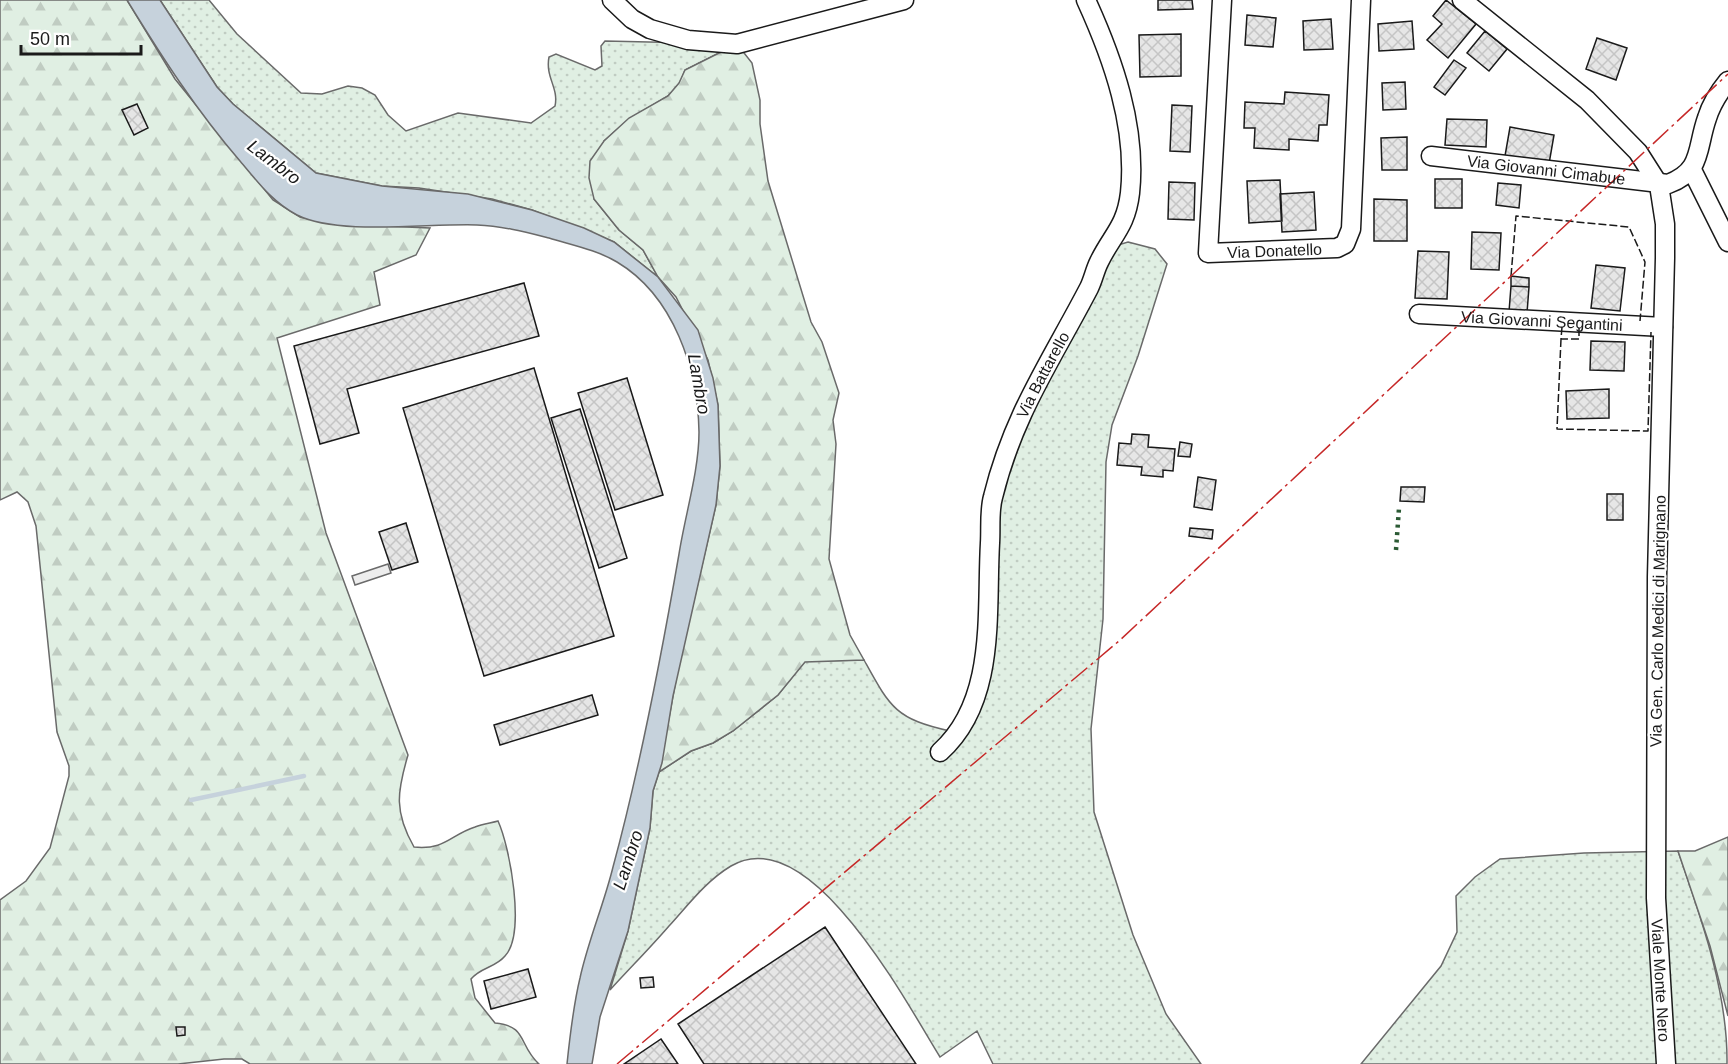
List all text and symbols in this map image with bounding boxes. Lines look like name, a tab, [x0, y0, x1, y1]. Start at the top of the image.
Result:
scale bar	[21, 18, 141, 56]
text: 50 m	[30, 29, 70, 49]
water label: Lambro	[244, 136, 304, 188]
street label: Via Giovanni Cimabue	[1466, 152, 1626, 187]
street label: Via Donatello	[1227, 240, 1322, 261]
street label: Via Giovanni Segantini	[1461, 308, 1623, 333]
street label: Via Battarello	[1013, 329, 1072, 420]
water label: Lambro	[684, 352, 714, 416]
street label: Via Gen. Carlo Medici di Marignano	[1647, 495, 1669, 747]
water label: Lambro	[609, 828, 647, 892]
street label: Viale Monte Nero	[1649, 918, 1673, 1042]

